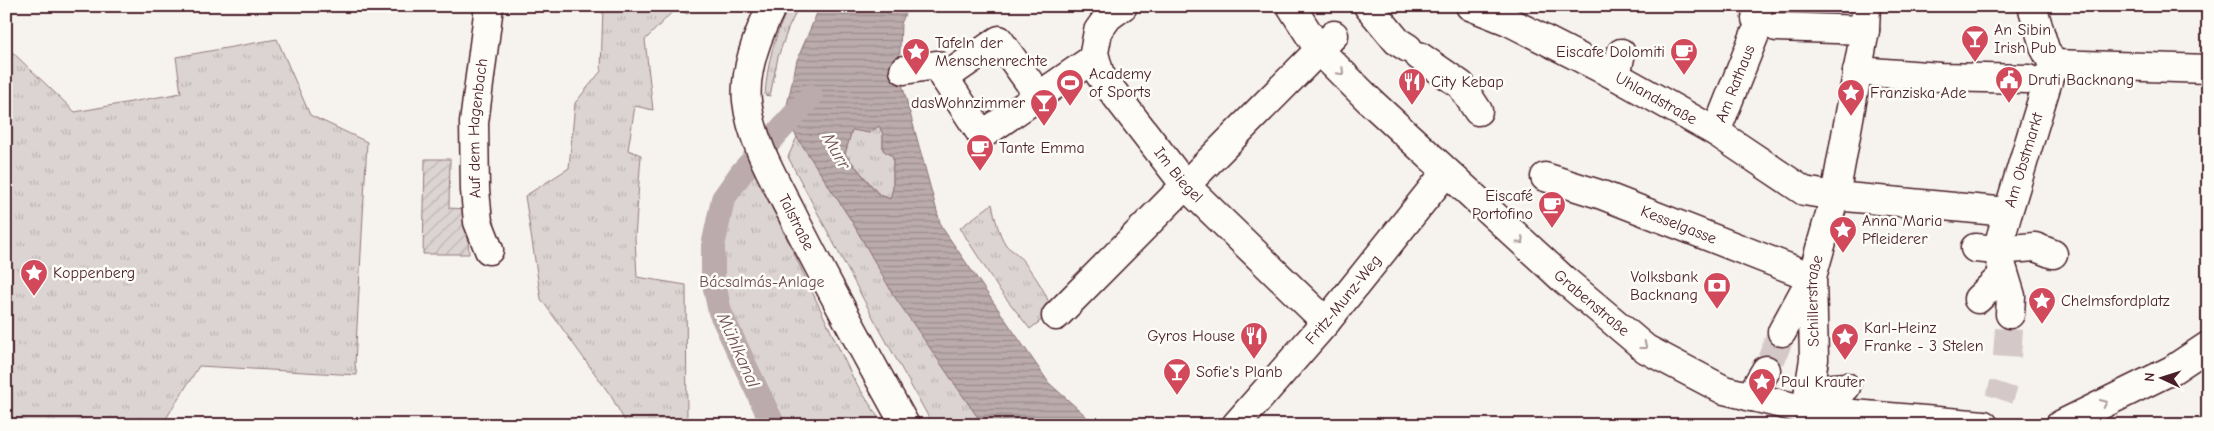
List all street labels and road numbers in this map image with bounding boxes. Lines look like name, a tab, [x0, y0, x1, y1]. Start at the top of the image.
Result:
street label: Am Rathaus	[1712, 42, 1759, 125]
street label: Auf dem Hagenbach	[465, 57, 491, 199]
street label: Uhlandstraße	[1612, 68, 1700, 128]
street label: Am Obstmarkt	[2001, 110, 2047, 210]
street label: Im Biegel	[1150, 144, 1207, 206]
street label: Talstraße	[774, 191, 818, 253]
street label: Kesselgasse	[1638, 202, 1719, 248]
street label: Fritz-Munz-Weg	[1302, 251, 1385, 348]
street label: Schillerstraße	[1803, 253, 1827, 347]
street label: Grabenstraße	[1550, 266, 1633, 340]

